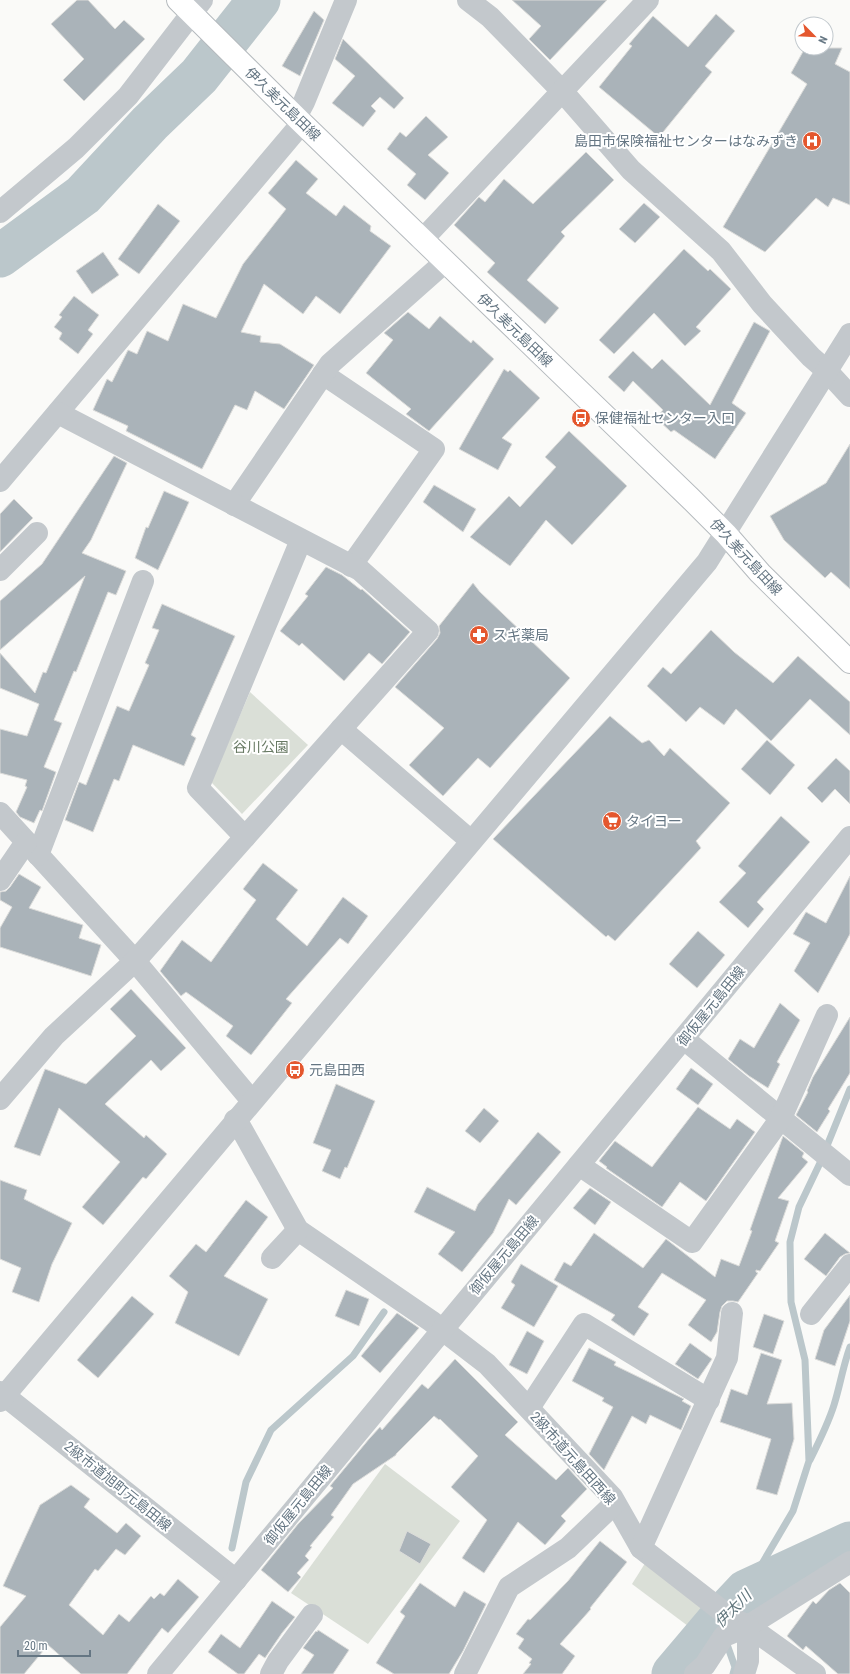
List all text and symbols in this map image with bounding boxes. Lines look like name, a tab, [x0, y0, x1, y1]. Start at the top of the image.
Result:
north arrow	[794, 16, 834, 56]
text: N	[815, 34, 830, 46]
street label: 伊久美元島田線	[242, 64, 324, 144]
hospital icon: 島田市保険福祉センターはなみずき	[801, 130, 823, 152]
place label: 島田市保険福祉センターはなみずき	[574, 133, 798, 149]
street label: 伊久美元島田線	[474, 290, 556, 370]
bus stop icon: 保健福祉センター入口	[570, 407, 592, 429]
place label: 保健福祉センター入口	[595, 410, 735, 426]
street label: 伊久美元島田線	[707, 516, 785, 598]
pharmacy icon: スギ薬局	[468, 624, 490, 646]
place label: スギ薬局	[493, 627, 549, 643]
park label: 谷川公園	[233, 739, 289, 755]
supermarket icon: タイヨー	[601, 810, 623, 832]
place label: タイヨー	[626, 813, 682, 829]
street label: 御仮屋元島田線	[674, 963, 748, 1049]
bus stop icon: 元島田西	[284, 1059, 306, 1081]
place label: 元島田西	[309, 1062, 365, 1078]
street label: 御仮屋元島田線	[466, 1212, 542, 1298]
street label: 2級市道元島田西線	[527, 1408, 619, 1508]
street label: 2級市道旭町元島田線	[61, 1438, 175, 1534]
street label: 御仮屋元島田線	[261, 1462, 335, 1548]
water label: 伊太川	[711, 1585, 757, 1631]
scale bar	[18, 1632, 90, 1658]
text: 20 m	[24, 1639, 48, 1653]

